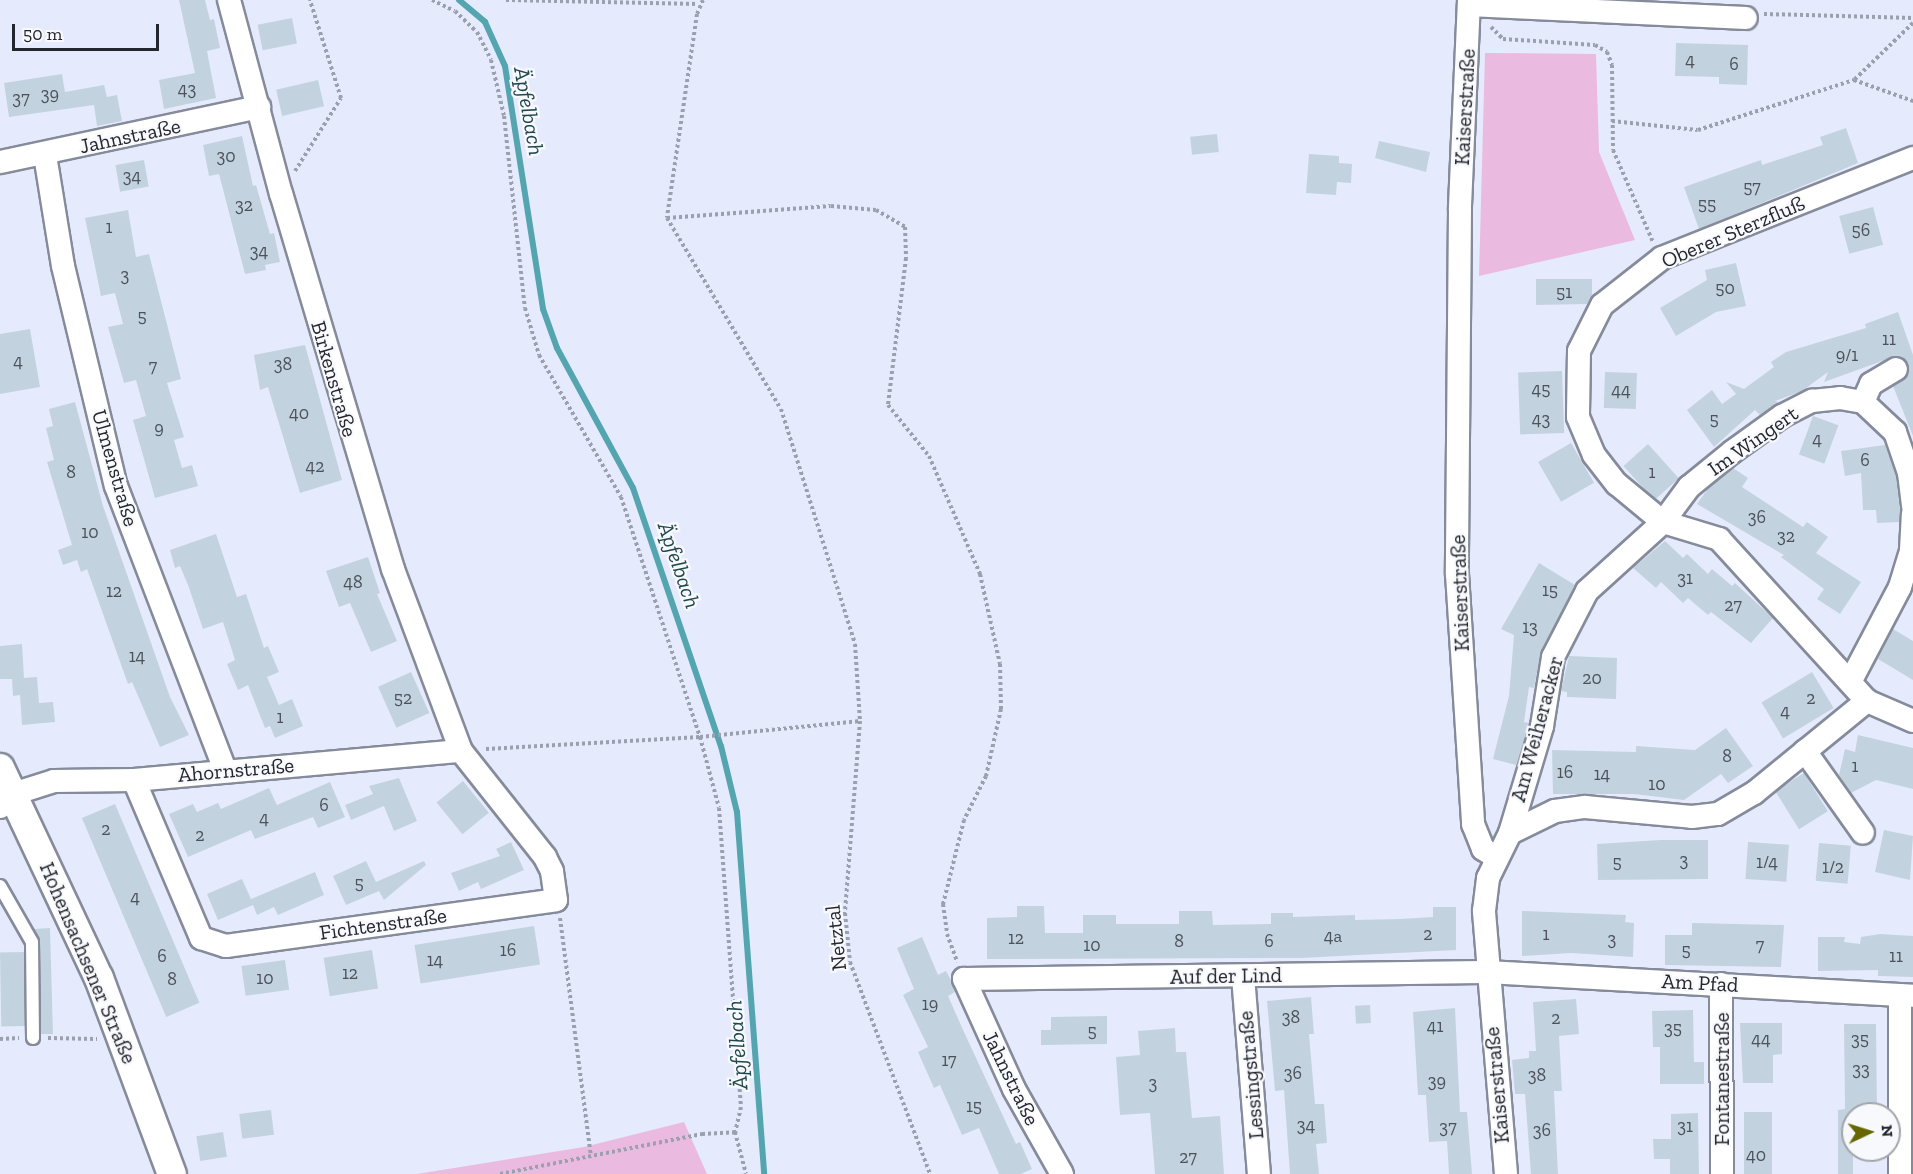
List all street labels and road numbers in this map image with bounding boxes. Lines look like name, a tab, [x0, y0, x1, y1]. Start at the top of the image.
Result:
street label: Kaiserstraße	[1449, 48, 1481, 166]
street label: Jahnstraße	[77, 113, 183, 159]
street label: Oberer Sterzfluß	[1657, 190, 1809, 274]
street label: Birkenstraße	[305, 318, 363, 440]
street label: Im Wingert	[1703, 401, 1803, 481]
street label: Ulmenstraße	[86, 407, 144, 529]
street label: Kaiserstraße	[1445, 534, 1475, 652]
street label: Am Weiheracker	[1505, 653, 1569, 805]
street label: Ahornstraße	[177, 752, 295, 788]
street label: Hohensachsener Straße	[34, 858, 142, 1068]
street label: Fichtenstraße	[318, 903, 448, 945]
street label: Netztal	[820, 904, 852, 972]
street label: Auf der Lind	[1170, 962, 1282, 990]
street label: Am Pfad	[1661, 968, 1739, 998]
street label: Lessingstraße	[1233, 1010, 1269, 1140]
street label: Fontanestraße	[1709, 1012, 1735, 1146]
street label: Jahnstraße	[977, 1026, 1045, 1130]
street label: Kaiserstraße	[1479, 1026, 1515, 1144]

